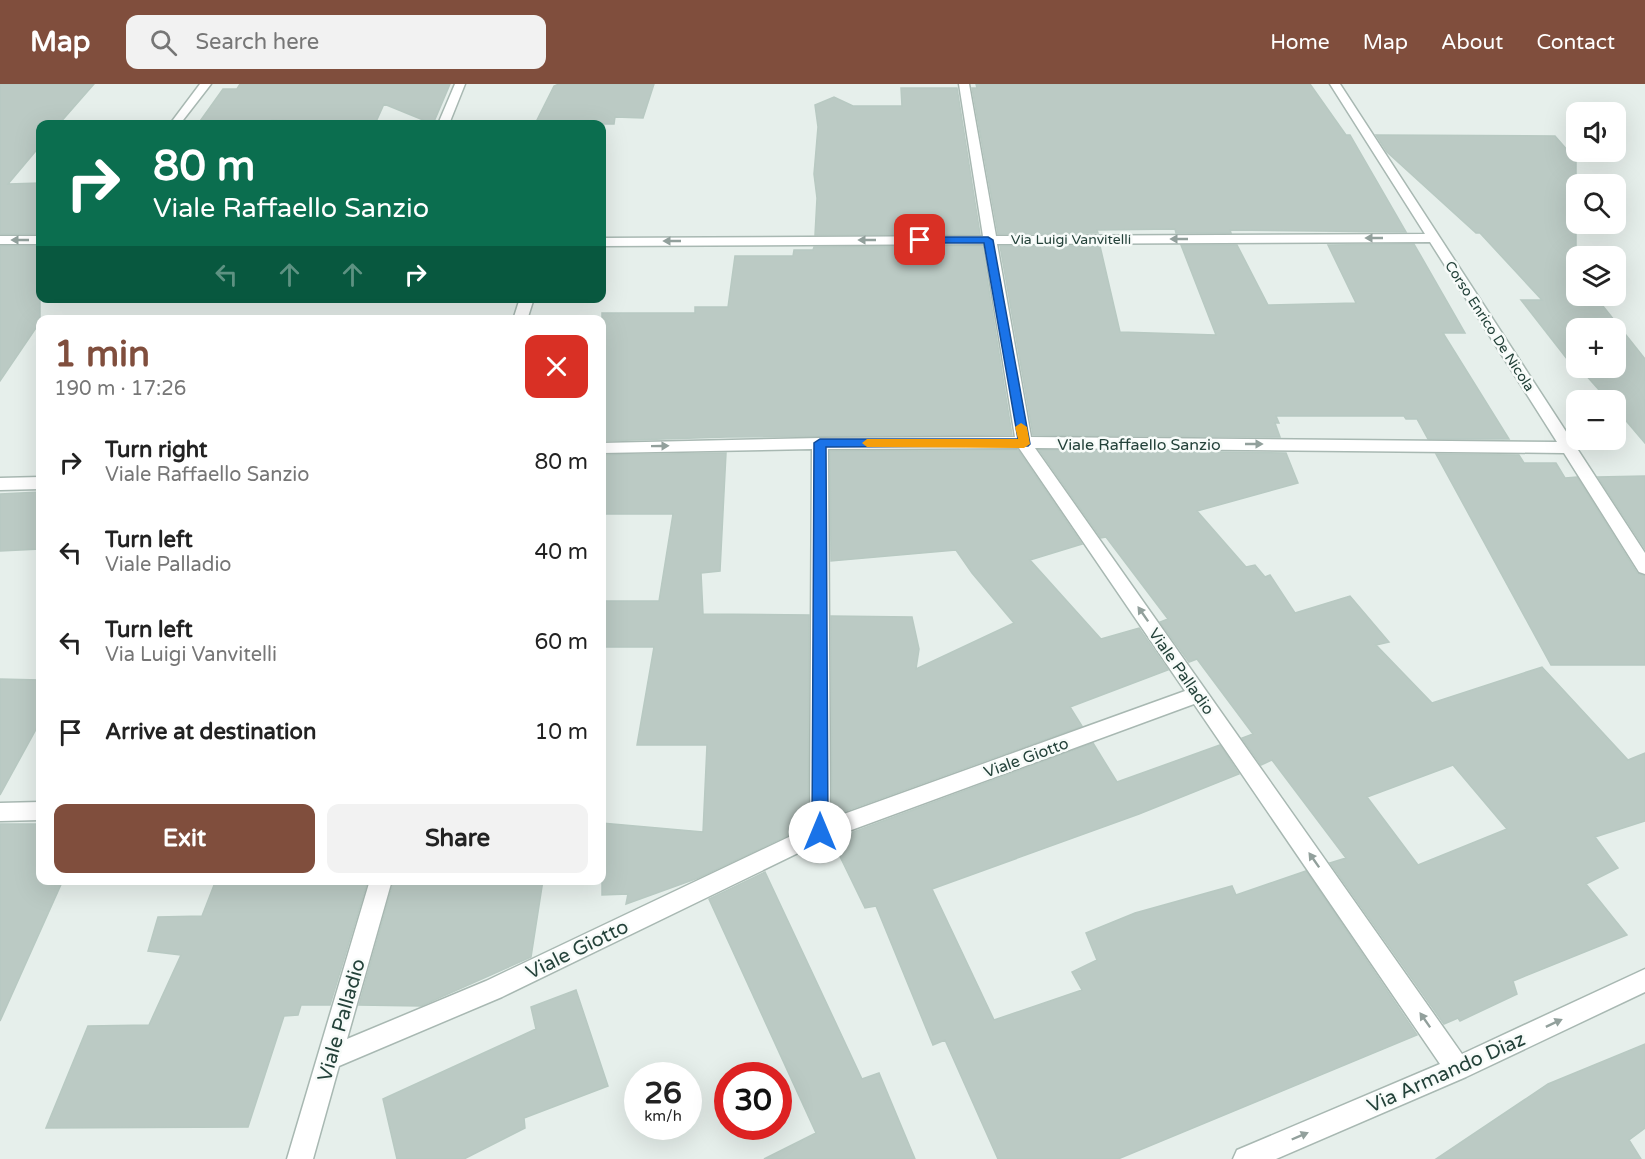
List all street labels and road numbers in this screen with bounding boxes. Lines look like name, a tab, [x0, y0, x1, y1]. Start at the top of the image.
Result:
street label: Via Luigi Vanvitelli	[1011, 231, 1131, 248]
street label: Corso Enrico De Nicola	[1441, 258, 1538, 395]
street label: Viale Raffaello Sanzio	[1057, 435, 1221, 455]
street label: Viale Palladio	[1144, 624, 1218, 719]
street label: Viale Giotto	[981, 733, 1071, 783]
street label: Viale Giotto	[522, 915, 633, 985]
street label: Viale Palladio	[313, 956, 371, 1084]
street label: Via Armando Diaz	[1364, 1027, 1529, 1119]

